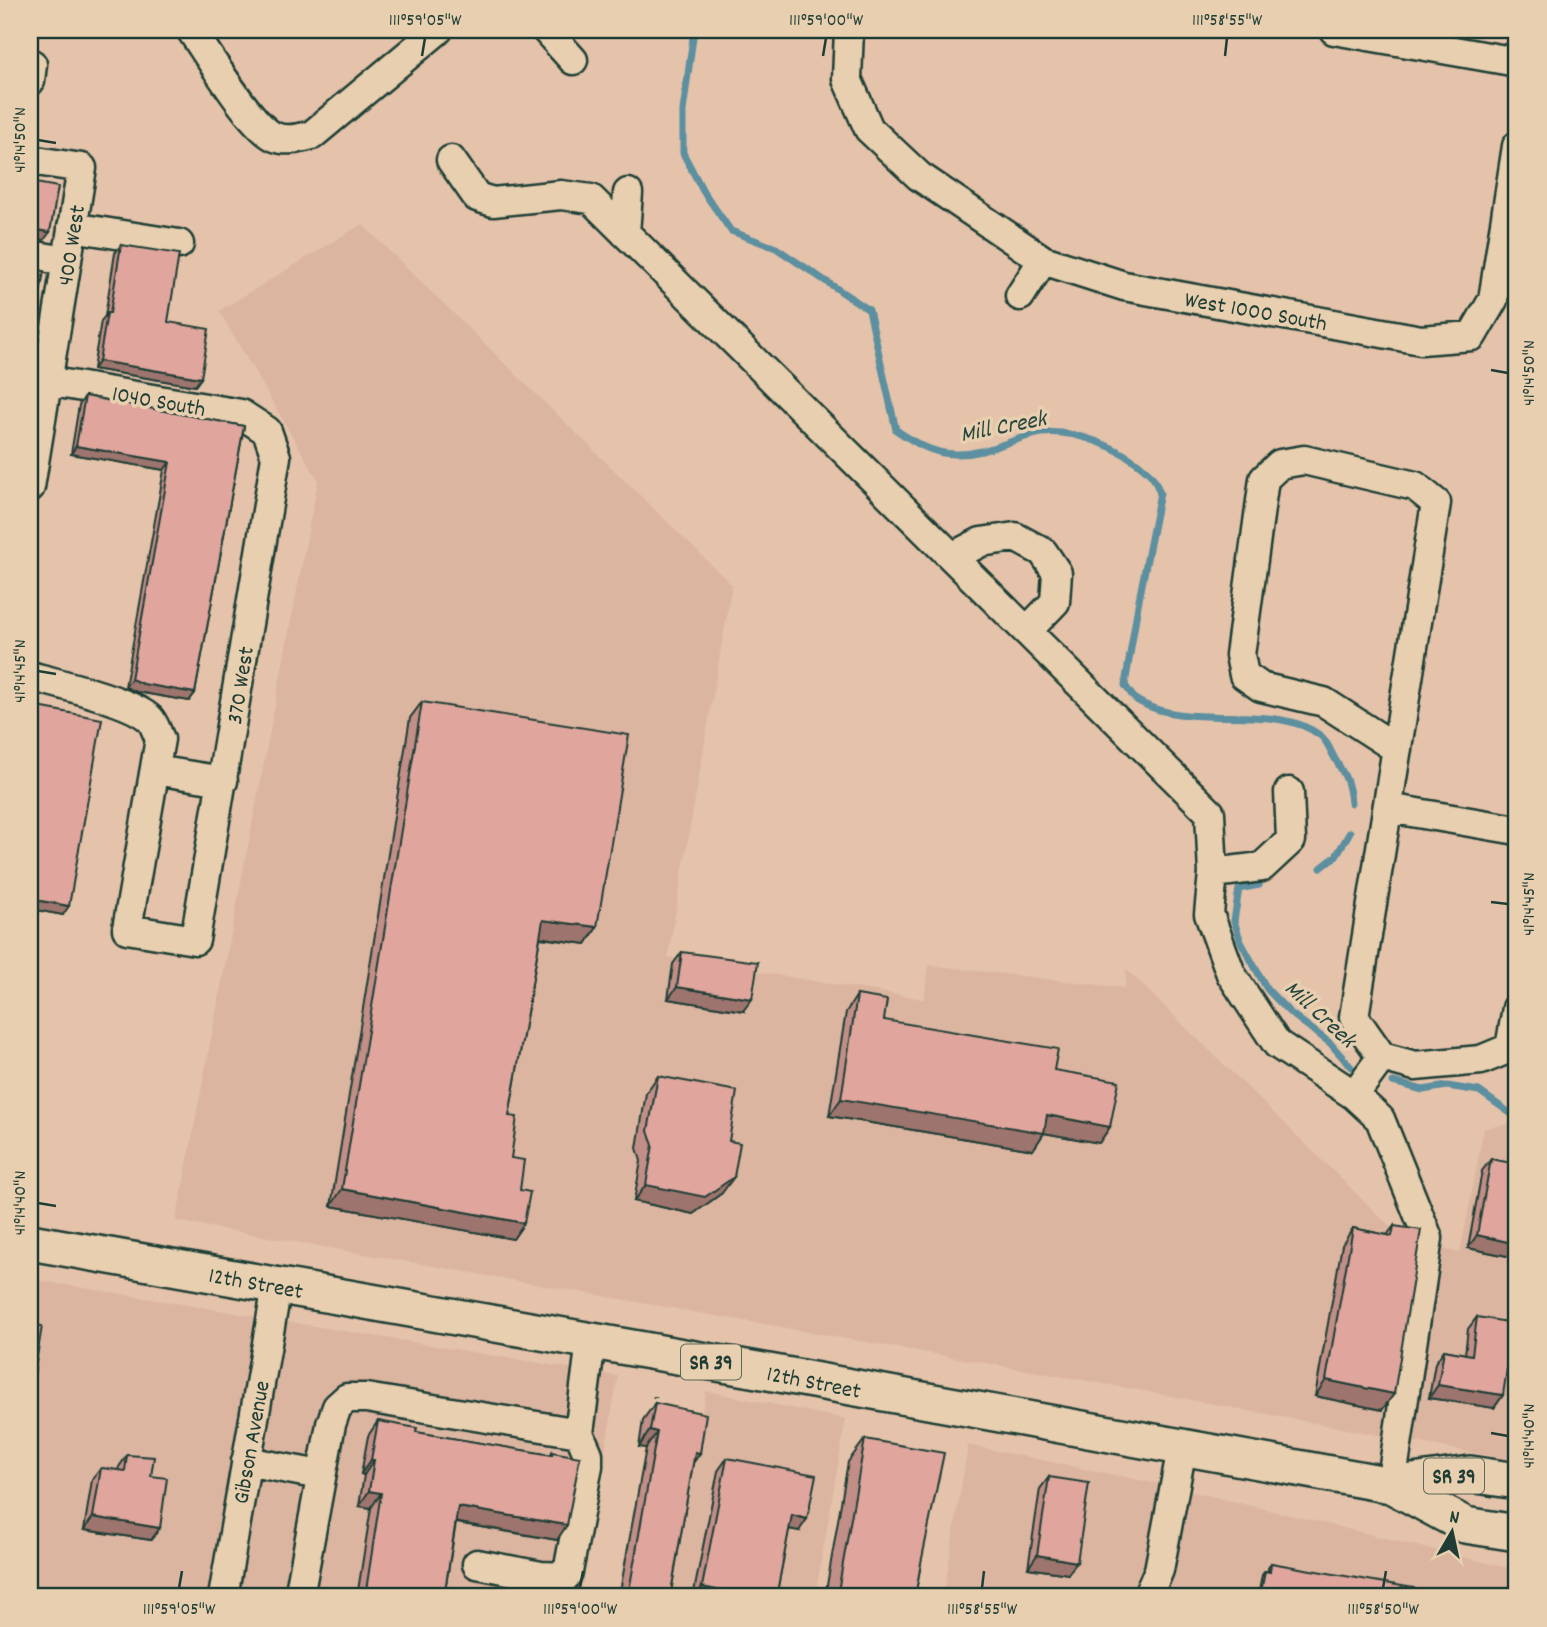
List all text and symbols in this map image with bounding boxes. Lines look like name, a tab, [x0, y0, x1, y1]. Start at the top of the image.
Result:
text: 111°59'05"W	[389, 9, 462, 34]
text: 111°59'00"W	[789, 9, 864, 34]
text: 111°58'55"W	[1192, 9, 1263, 34]
text: 41°14'50"N	[9, 107, 34, 173]
street label: 400 West	[51, 203, 96, 288]
street label: West 1000 South	[1182, 285, 1329, 342]
text: 41°14'50"N	[1518, 340, 1543, 406]
street label: 1040 South	[109, 379, 208, 428]
water label: Mill Creek	[958, 403, 1052, 453]
text: 41°14'45"N	[9, 639, 34, 703]
street label: 370 West	[220, 644, 265, 727]
text: 41°14'45"N	[1518, 872, 1543, 936]
water label: Mill Creek	[1276, 973, 1364, 1059]
text: 41°14'40"N	[9, 1171, 34, 1235]
street label: 12th Street	[206, 1261, 305, 1310]
road number: SR 39	[681, 1344, 741, 1380]
street label: 12th Street	[763, 1359, 863, 1410]
street label: Gibson Avenue	[226, 1378, 281, 1507]
text: 41°14'40"N	[1518, 1404, 1543, 1468]
road number: SR 39	[1424, 1458, 1484, 1494]
north arrow	[1418, 1498, 1488, 1568]
text: N	[1447, 1505, 1461, 1533]
text: 111°59'05"W	[143, 1598, 216, 1623]
text: 111°59'00"W	[543, 1598, 618, 1623]
text: 111°58'55"W	[947, 1598, 1018, 1623]
text: 111°58'50"W	[1347, 1598, 1419, 1623]

